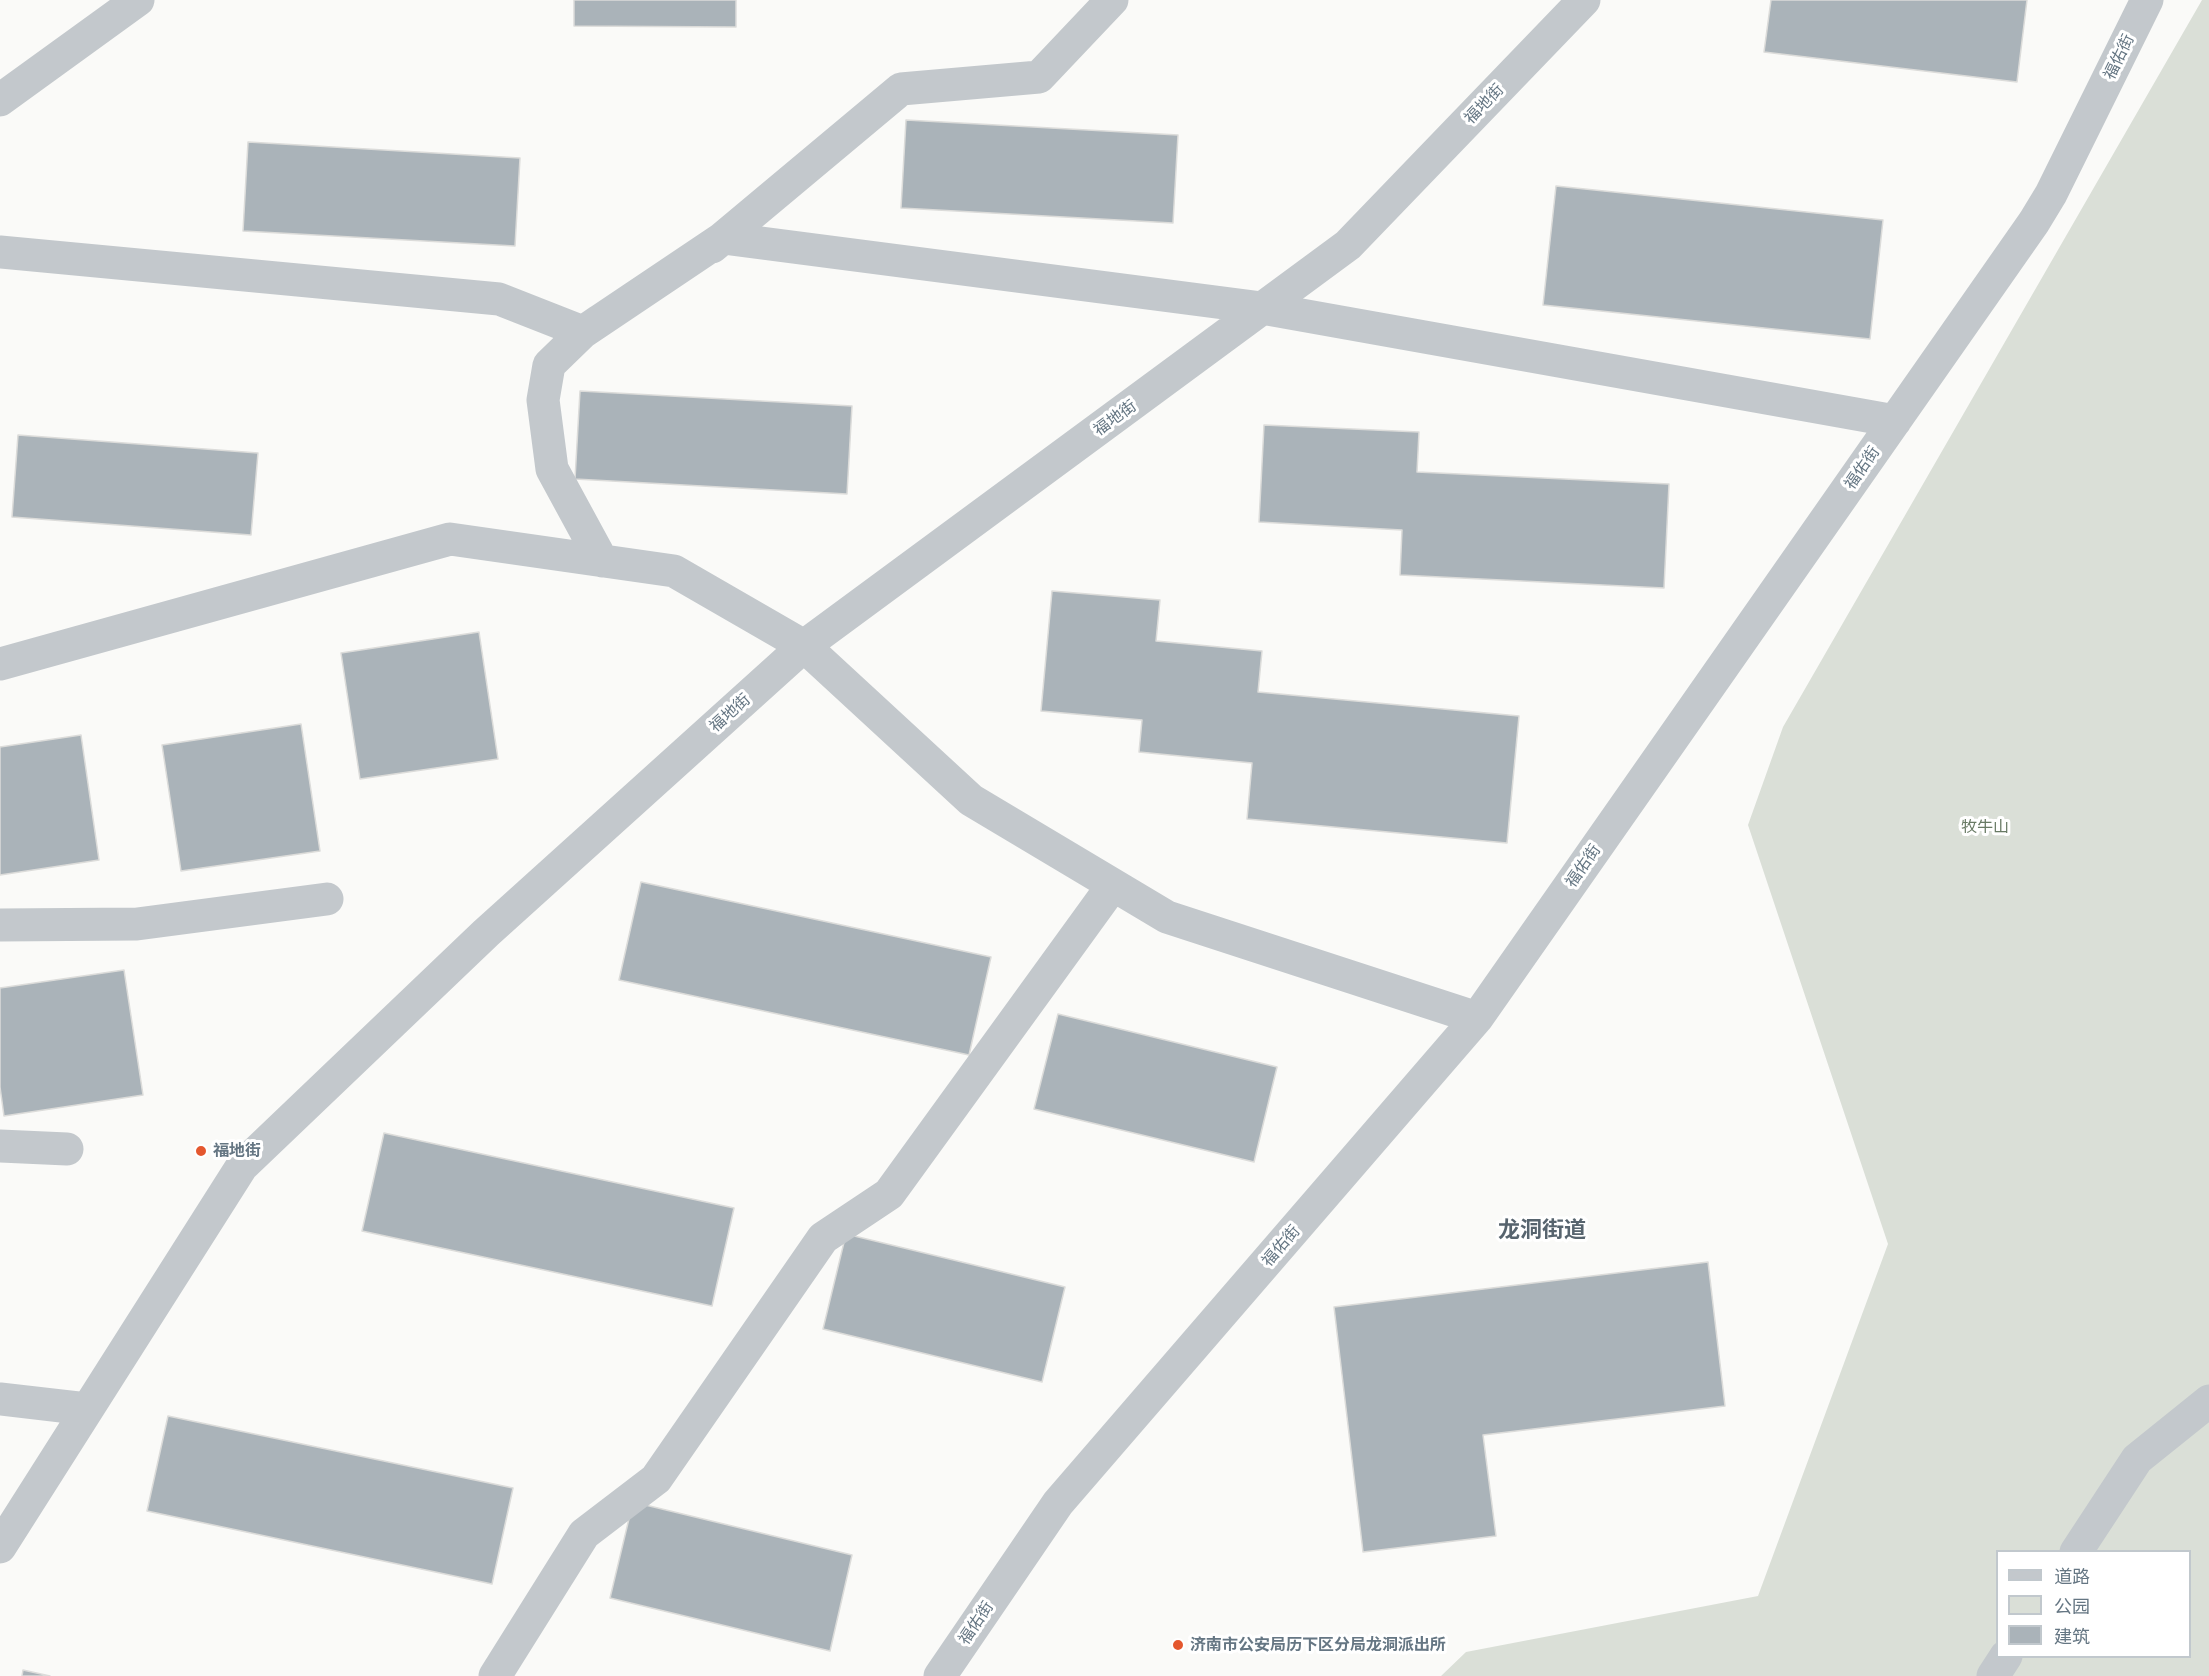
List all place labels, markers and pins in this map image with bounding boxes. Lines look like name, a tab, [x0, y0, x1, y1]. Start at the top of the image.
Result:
place label: 福地街	[213, 1141, 261, 1161]
marker: 福地街	[194, 1144, 208, 1158]
place label: 济南市公安局历下区分局龙洞派出所	[1190, 1635, 1446, 1655]
marker: 济南市公安局历下区分局龙洞派出所	[1171, 1638, 1185, 1652]

